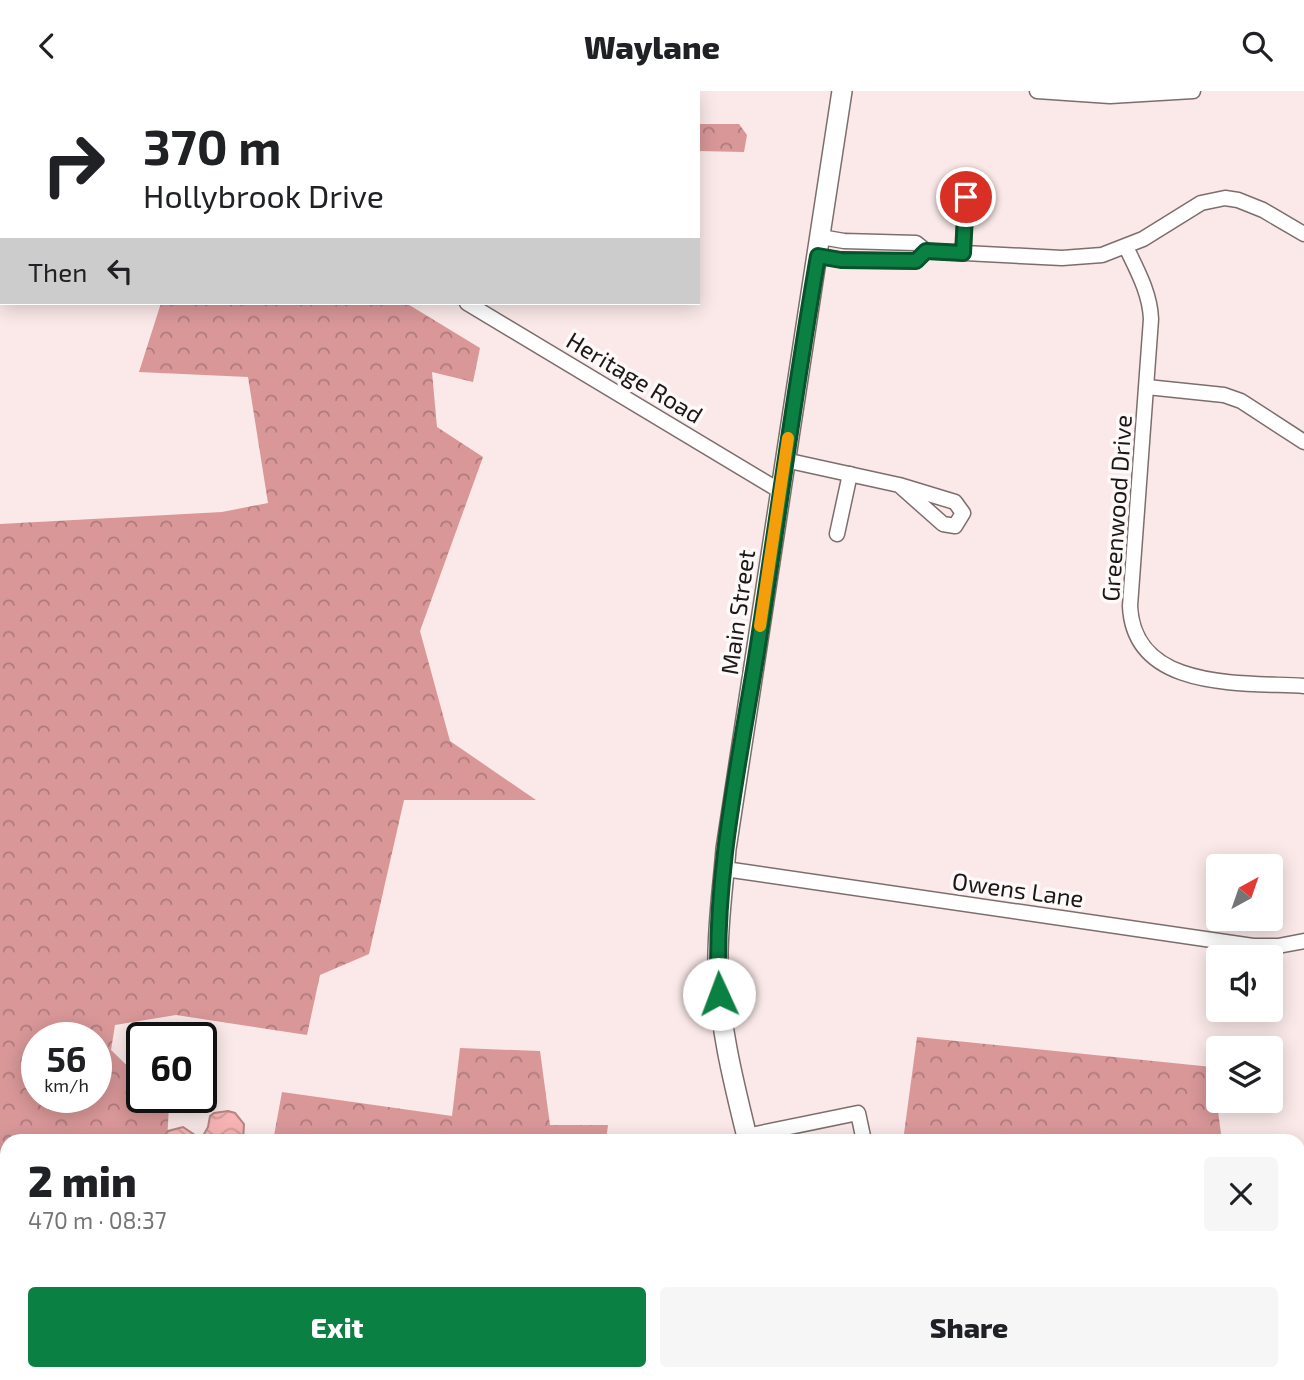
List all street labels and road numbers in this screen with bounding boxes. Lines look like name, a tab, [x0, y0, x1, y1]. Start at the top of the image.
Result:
street label: Heritage Road	[562, 325, 708, 429]
street label: Greenwood Drive	[1095, 414, 1137, 602]
street label: Main Street	[714, 548, 760, 676]
street label: Owens Lane	[950, 865, 1086, 913]

